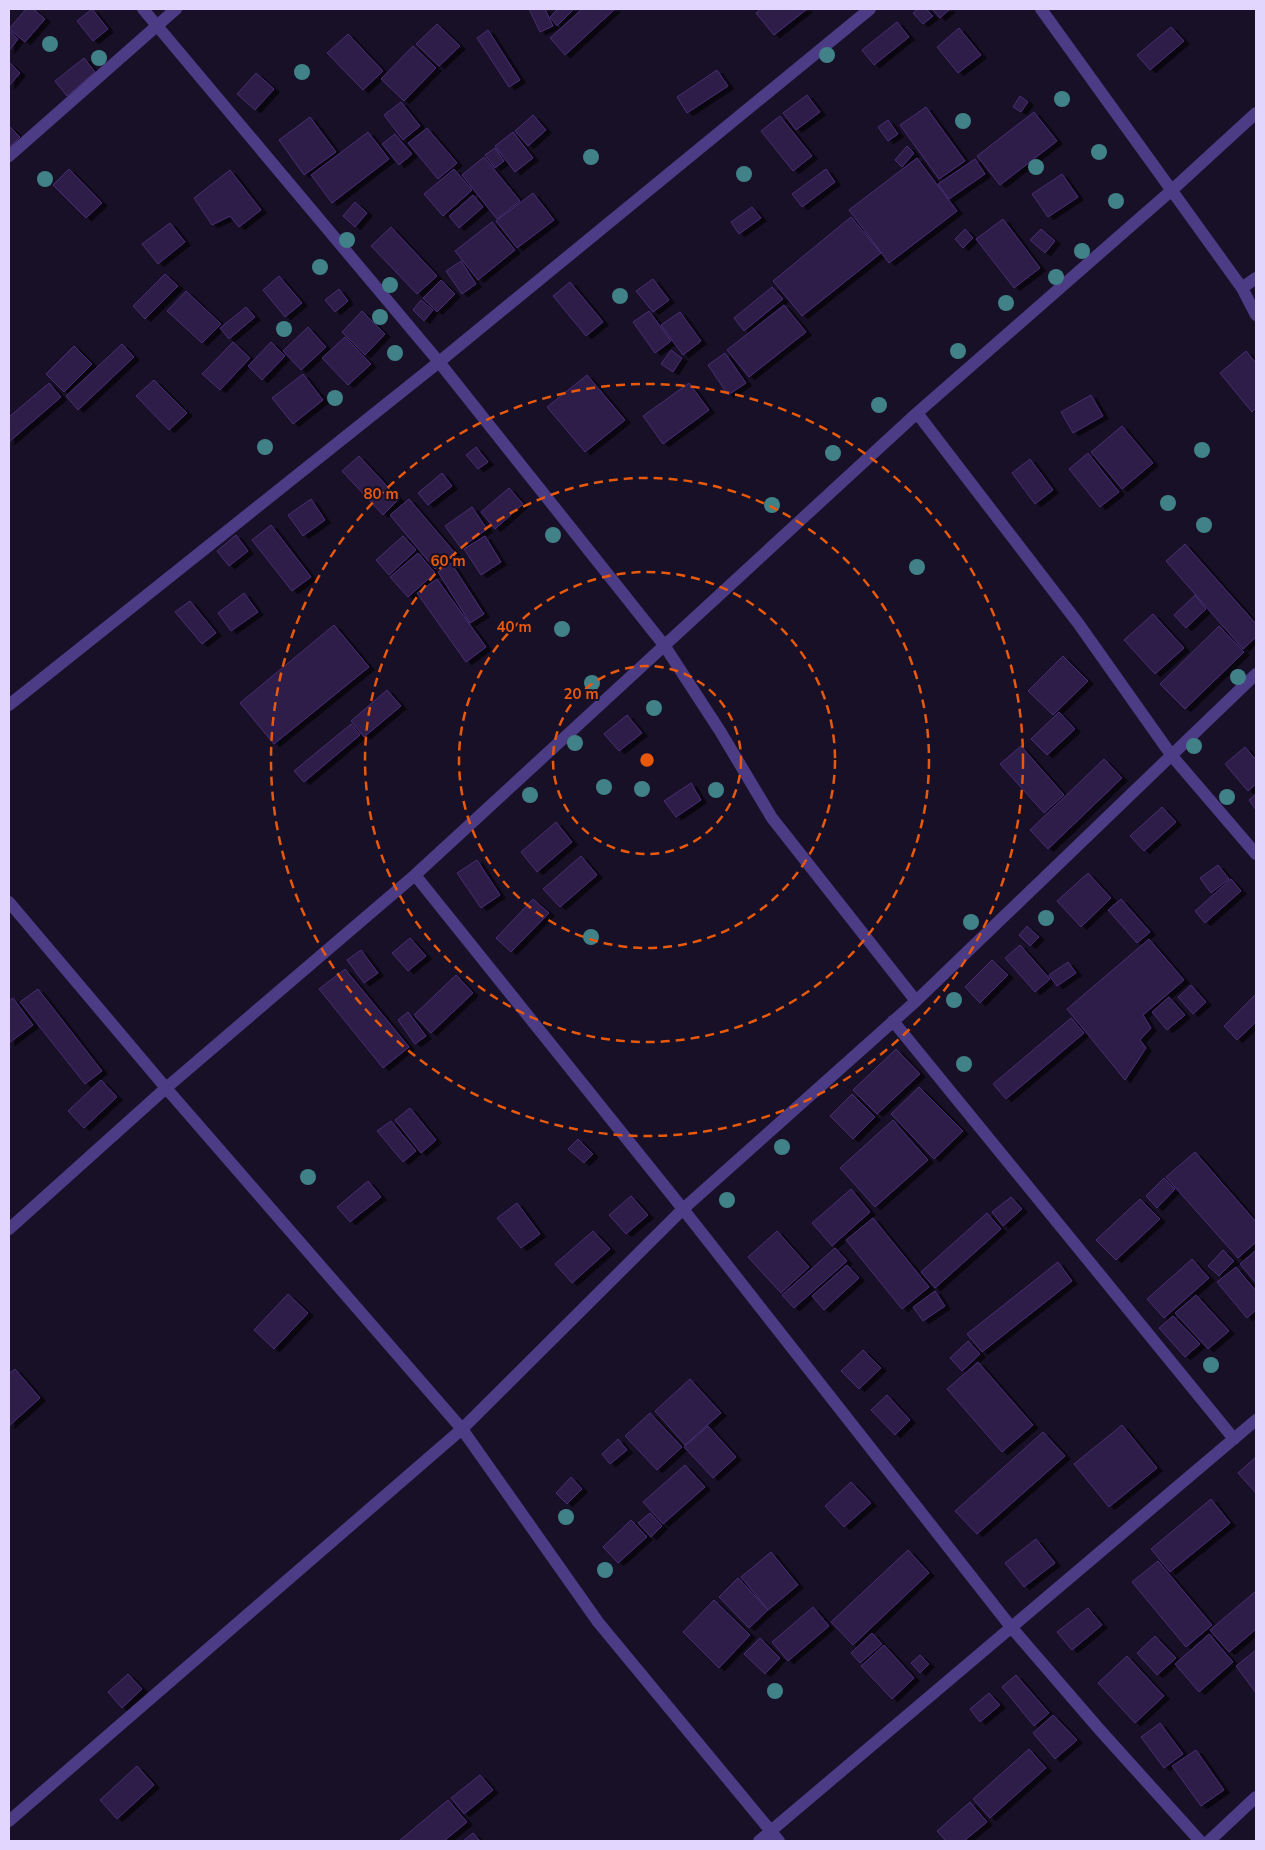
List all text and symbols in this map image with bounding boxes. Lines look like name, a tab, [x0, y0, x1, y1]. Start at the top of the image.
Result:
text: 80 m	[363, 484, 399, 504]
text: 60 m	[430, 551, 466, 571]
text: 40 m	[496, 617, 532, 637]
text: 20 m	[563, 684, 599, 704]
centre of rings	[638, 751, 656, 769]

